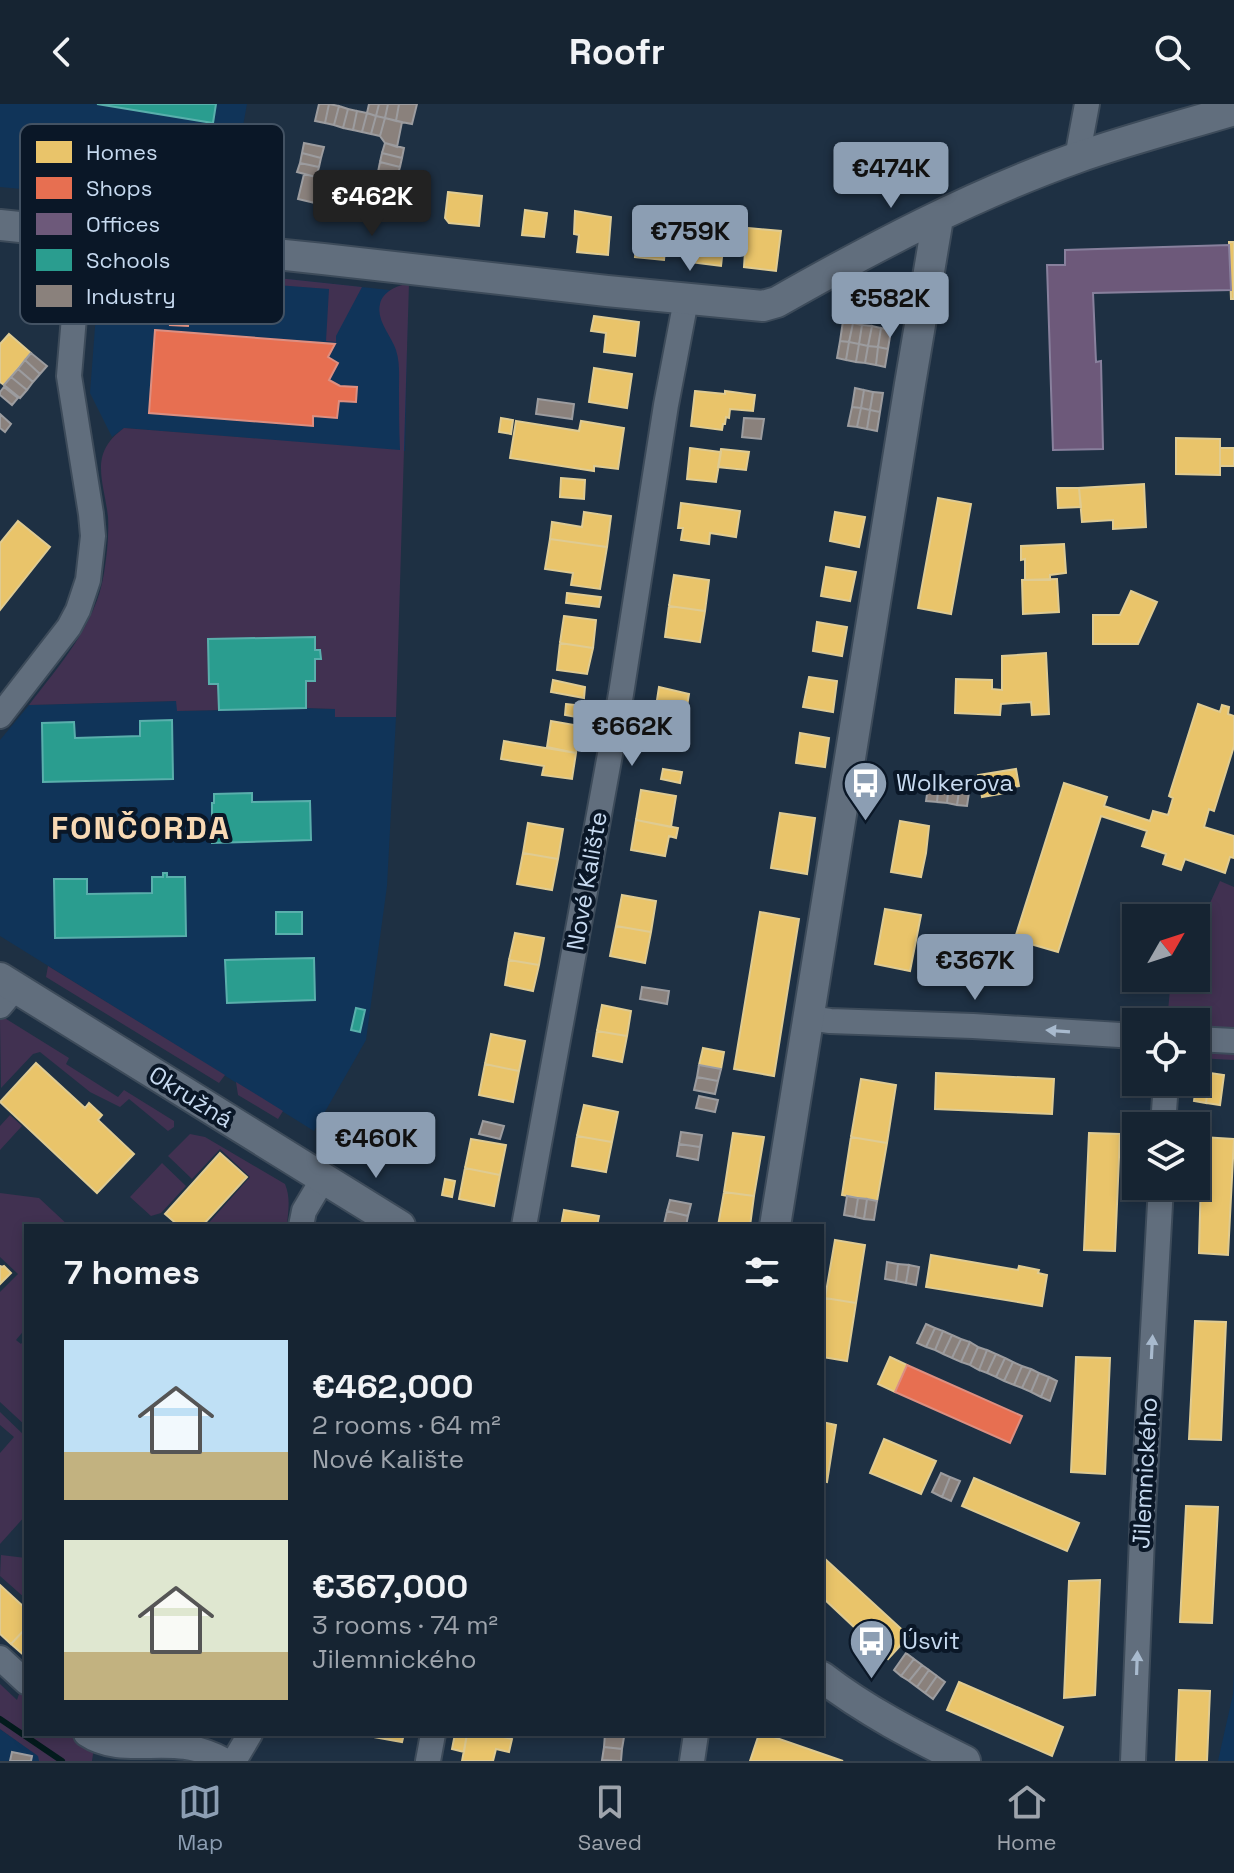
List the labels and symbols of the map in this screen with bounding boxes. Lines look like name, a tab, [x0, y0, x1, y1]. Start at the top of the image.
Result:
legend	[20, 124, 284, 324]
text: Homes	[86, 138, 158, 166]
pin: €474K	[835, 142, 947, 210]
pin: €462K	[316, 170, 428, 238]
text: Shops	[86, 174, 152, 202]
pin: €759K	[634, 205, 746, 273]
text: Offices	[86, 210, 160, 238]
text: Schools	[86, 246, 170, 274]
pin: €582K	[834, 272, 946, 340]
text: Industry	[86, 282, 176, 310]
pin: €662K	[576, 700, 688, 768]
bus stop icon: Wolkerova	[841, 759, 889, 822]
place label: Wolkerova	[896, 767, 1013, 798]
district label: FONČORDA	[51, 808, 231, 848]
street label: Nové Kalište	[559, 809, 614, 953]
north arrow	[1122, 904, 1210, 992]
pin: €367K	[919, 934, 1031, 1002]
one-way arrow	[1045, 1025, 1070, 1038]
street label: Okružná	[143, 1059, 239, 1135]
pin: €460K	[320, 1112, 432, 1180]
one-way arrow	[1146, 1334, 1159, 1359]
street label: Jilemnického	[1125, 1396, 1164, 1550]
bus stop icon: Úsvit	[847, 1617, 895, 1680]
place label: Úsvit	[902, 1625, 960, 1656]
one-way arrow	[1130, 1650, 1143, 1675]

